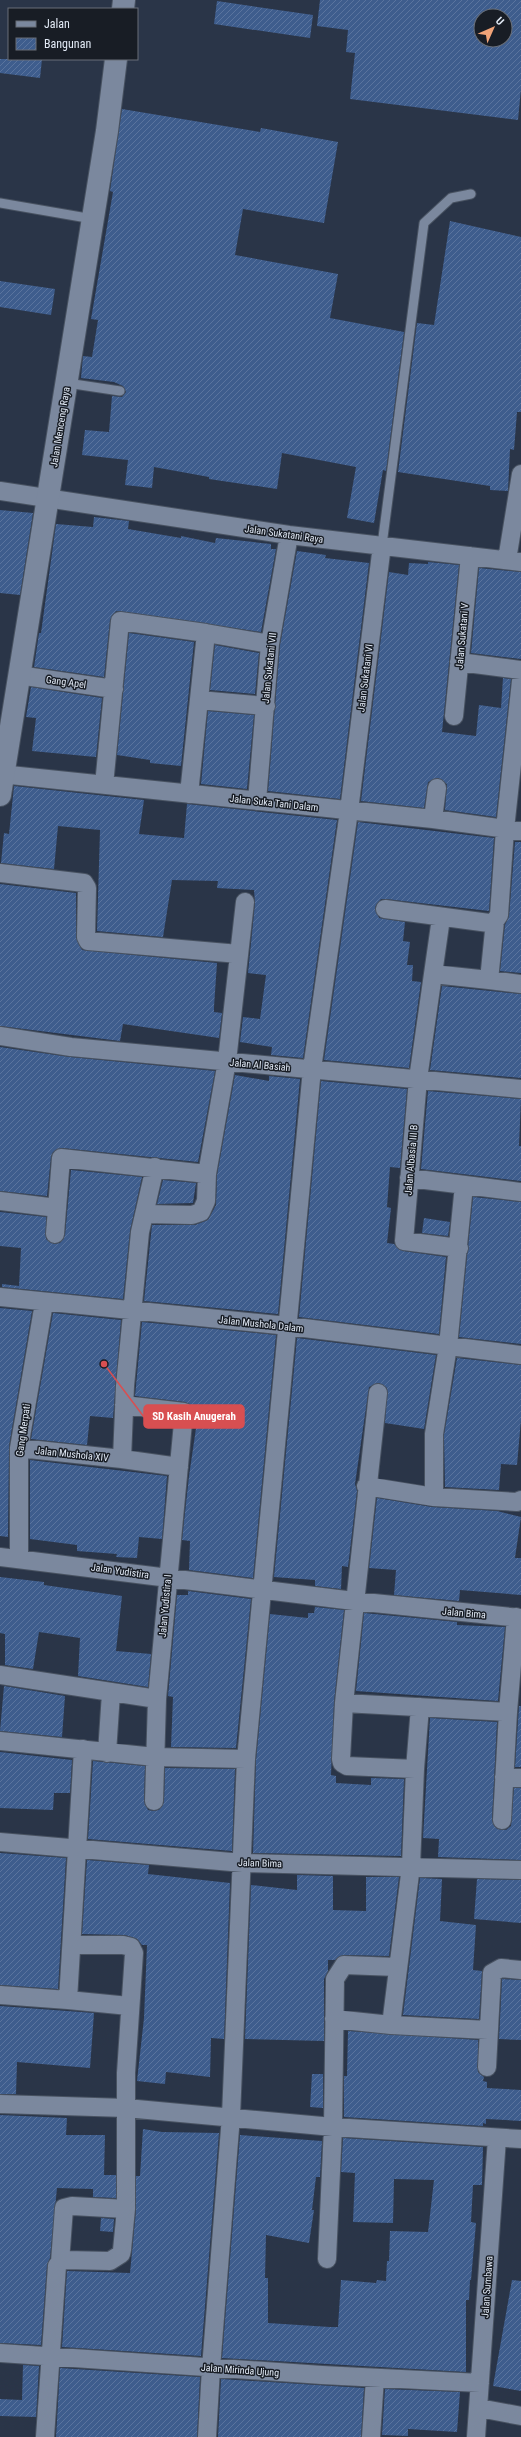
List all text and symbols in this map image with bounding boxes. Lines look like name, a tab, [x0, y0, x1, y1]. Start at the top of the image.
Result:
legend	[8, 8, 138, 60]
north arrow	[473, 8, 513, 48]
text: U	[493, 14, 507, 28]
text: Jalan	[44, 17, 70, 31]
text: Bangunan	[44, 37, 91, 51]
street label: Jalan Menceng Raya	[48, 386, 72, 468]
street label: Jalan Sukatani Raya	[244, 523, 324, 545]
street label: Jalan Sukatani V	[454, 602, 470, 669]
street label: Jalan Sukatani VII	[260, 632, 278, 704]
street label: Jalan Sukatani VI	[355, 643, 375, 713]
street label: Gang Apel	[45, 674, 87, 690]
street label: Jalan Suka Tani Dalam	[229, 793, 319, 813]
street label: Jalan Al Basiah	[229, 1057, 291, 1073]
street label: Jalan Albasia III B	[402, 1124, 420, 1196]
street label: Jalan Mushola Dalam	[218, 1314, 304, 1334]
street label: Gang Merpati	[14, 1403, 32, 1457]
callout: SD Kasih Anugerah	[144, 1405, 244, 1428]
text: SD Kasih Anugerah	[152, 1410, 236, 1423]
street label: Jalan Mushola XIV	[35, 1445, 110, 1463]
street label: Jalan Yudistira	[90, 1561, 150, 1581]
street label: Jalan Yudistira I	[157, 1574, 173, 1638]
street label: Jalan Bima	[442, 1606, 487, 1620]
street label: Jalan Bima	[238, 1857, 282, 1869]
street label: Jalan Sumbawa	[479, 2255, 495, 2319]
street label: Jalan Mirinda Ujung	[201, 2362, 280, 2378]

